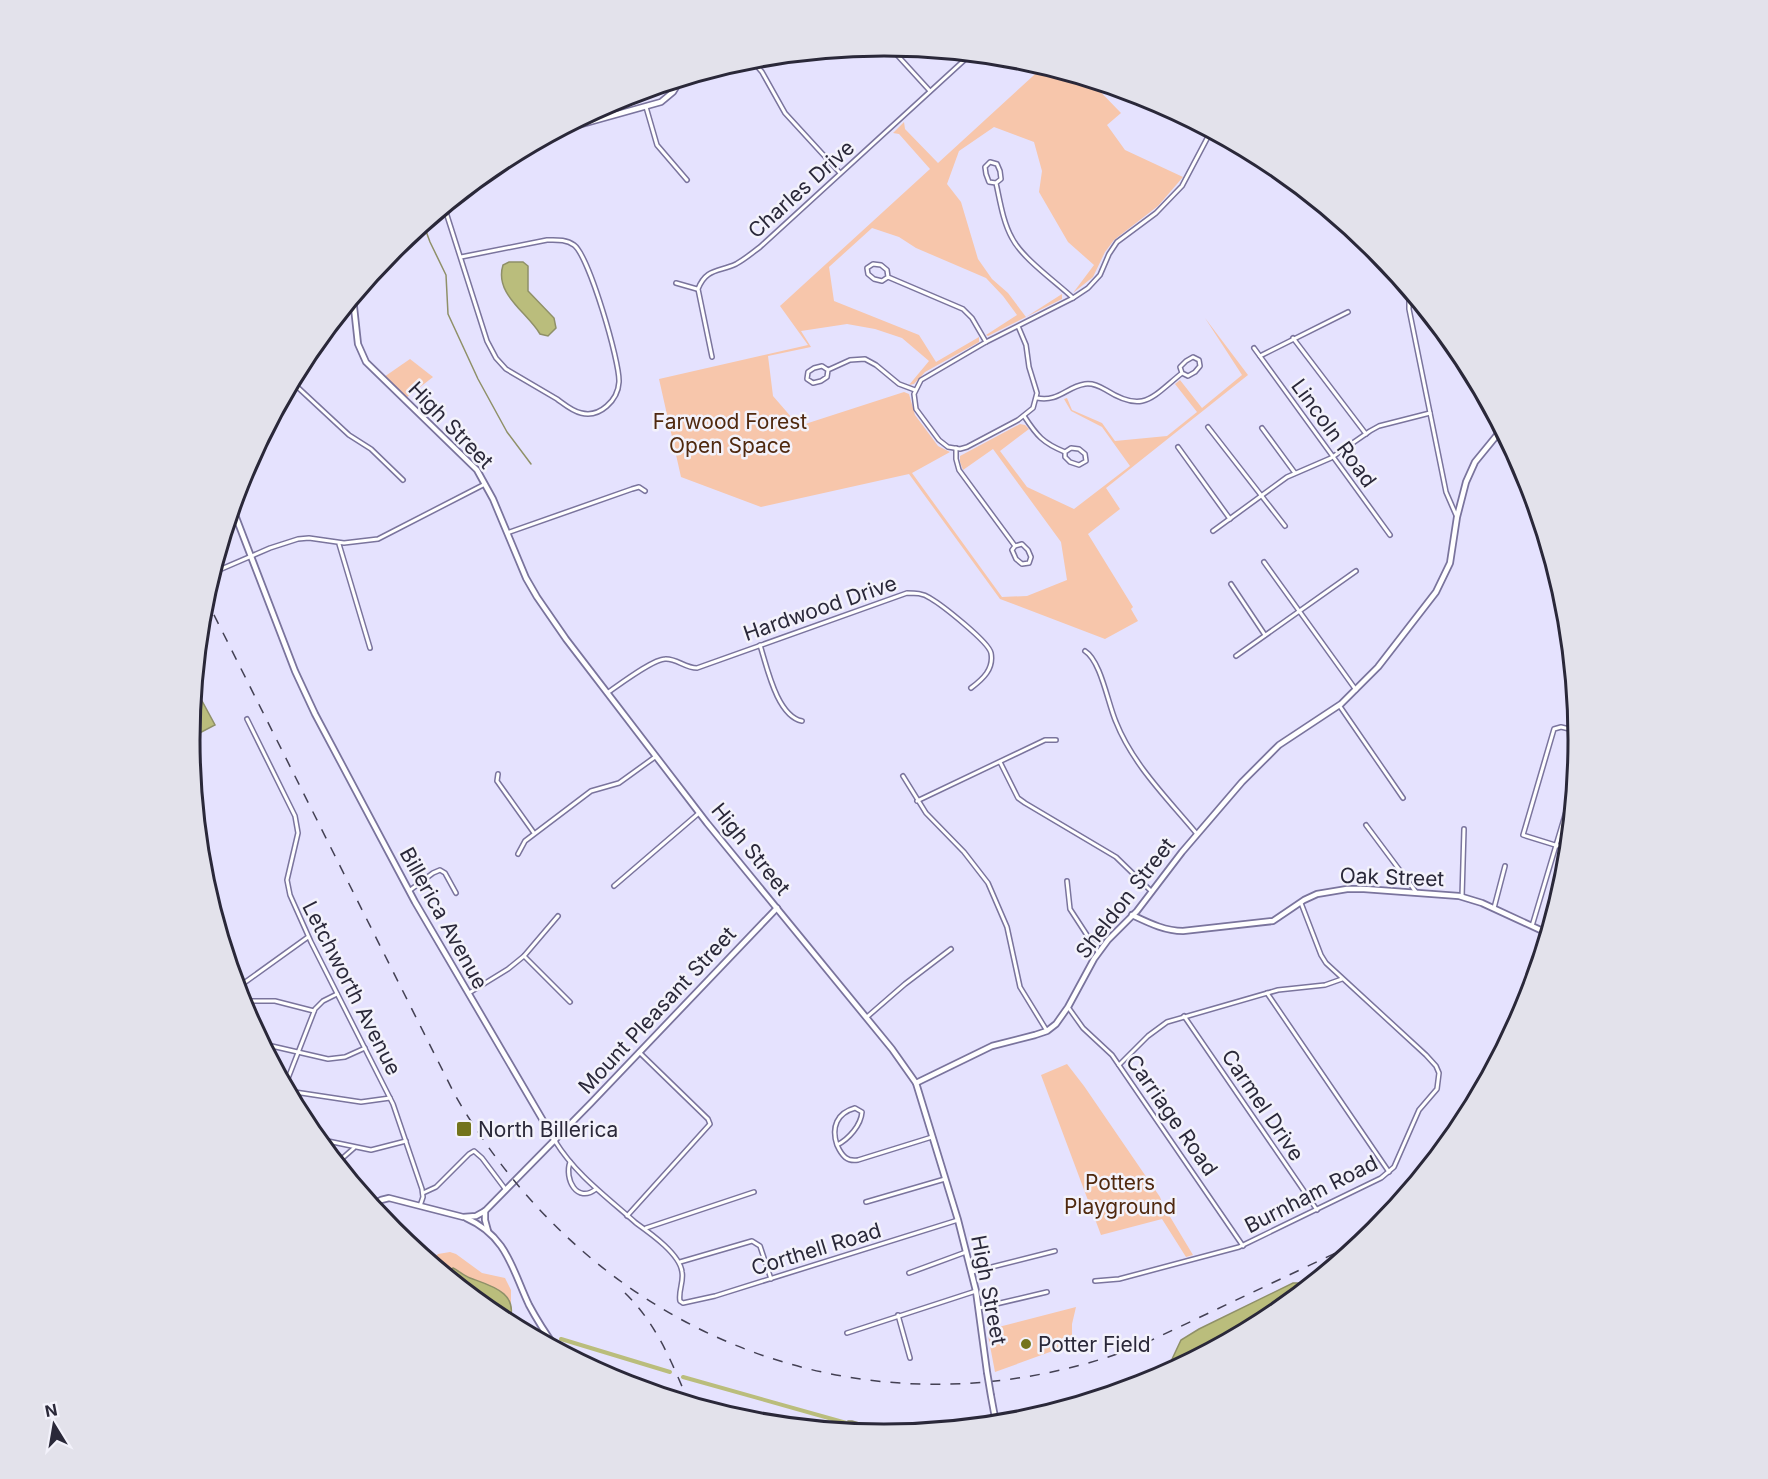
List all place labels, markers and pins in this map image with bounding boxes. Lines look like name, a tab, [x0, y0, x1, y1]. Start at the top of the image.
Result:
place label: North Billerica	[478, 1117, 618, 1142]
marker: North Billerica	[455, 1120, 473, 1138]
place label: Potter Field	[1038, 1332, 1151, 1357]
marker: Potter Field	[1019, 1337, 1033, 1351]

